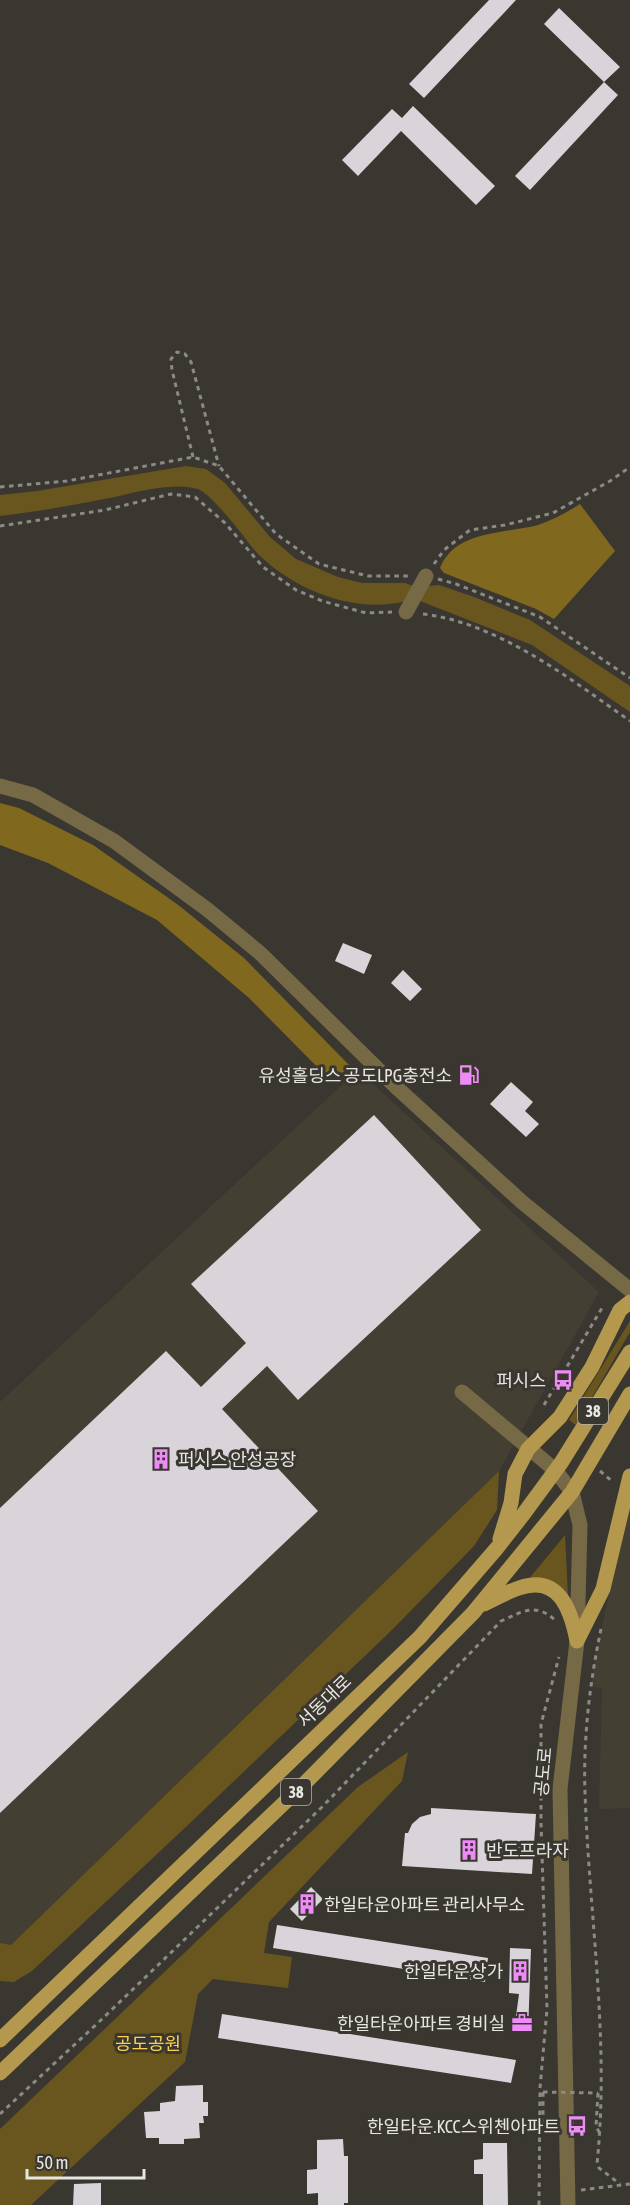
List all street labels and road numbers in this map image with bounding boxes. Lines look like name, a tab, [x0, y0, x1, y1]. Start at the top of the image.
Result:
road number: 38	[578, 1398, 608, 1424]
street label: 서동대로	[293, 1670, 355, 1732]
street label: 공도로	[530, 1746, 556, 1798]
road number: 38	[281, 1779, 311, 1805]

